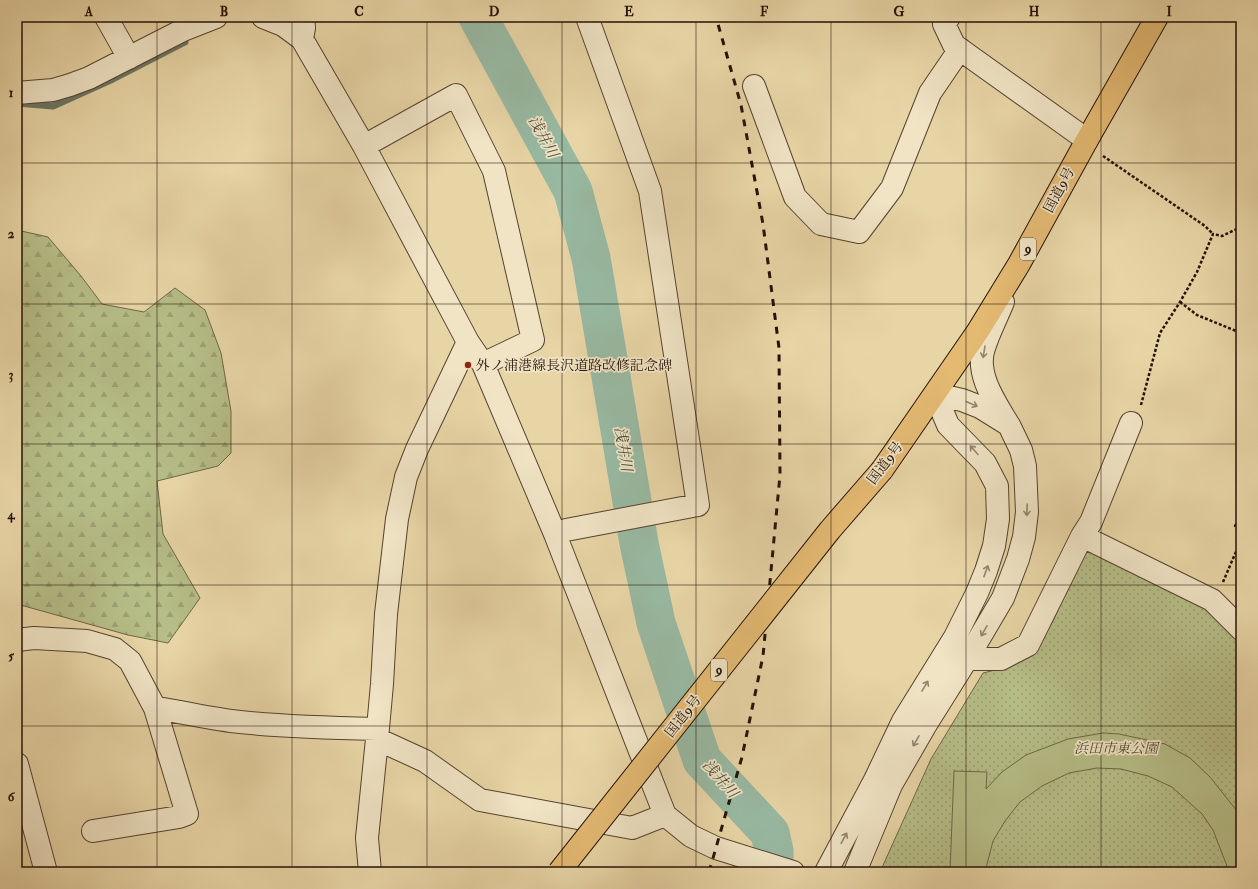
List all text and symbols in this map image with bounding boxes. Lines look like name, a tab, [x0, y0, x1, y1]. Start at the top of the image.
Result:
text: A	[84, 4, 94, 20]
text: B	[220, 4, 228, 20]
text: C	[354, 4, 364, 20]
text: D	[489, 4, 500, 20]
text: E	[624, 4, 634, 20]
text: F	[760, 4, 769, 20]
text: G	[894, 4, 905, 20]
text: H	[1029, 4, 1040, 20]
text: I	[1166, 4, 1172, 20]
text: 1	[9, 85, 14, 101]
water label: 浅井川	[524, 113, 563, 163]
street label: 国道9号	[1040, 164, 1078, 216]
text: 2	[8, 226, 15, 242]
road number: 9	[1020, 238, 1036, 260]
one-way arrow	[979, 345, 987, 358]
place label: 外ノ浦港線長沢道路改修記念碑	[476, 357, 672, 374]
marker: 外ノ浦港線長沢道路改修記念碑	[463, 360, 473, 370]
text: 3	[9, 367, 14, 383]
one-way arrow	[966, 401, 978, 408]
water label: 浅井川	[610, 425, 636, 475]
street label: 国道9号	[863, 438, 907, 488]
one-way arrow	[969, 445, 979, 455]
one-way arrow	[1023, 503, 1030, 516]
text: 4	[6, 507, 15, 523]
one-way arrow	[983, 565, 990, 578]
one-way arrow	[979, 624, 987, 636]
text: 5	[8, 648, 14, 664]
road number: 9	[711, 659, 727, 681]
one-way arrow	[921, 680, 929, 692]
street label: 国道9号	[661, 691, 705, 741]
one-way arrow	[911, 735, 919, 747]
park label: 浜田市東公園	[1074, 740, 1160, 757]
water label: 浅井川	[698, 756, 743, 804]
text: 6	[8, 789, 16, 805]
one-way arrow	[841, 832, 849, 844]

